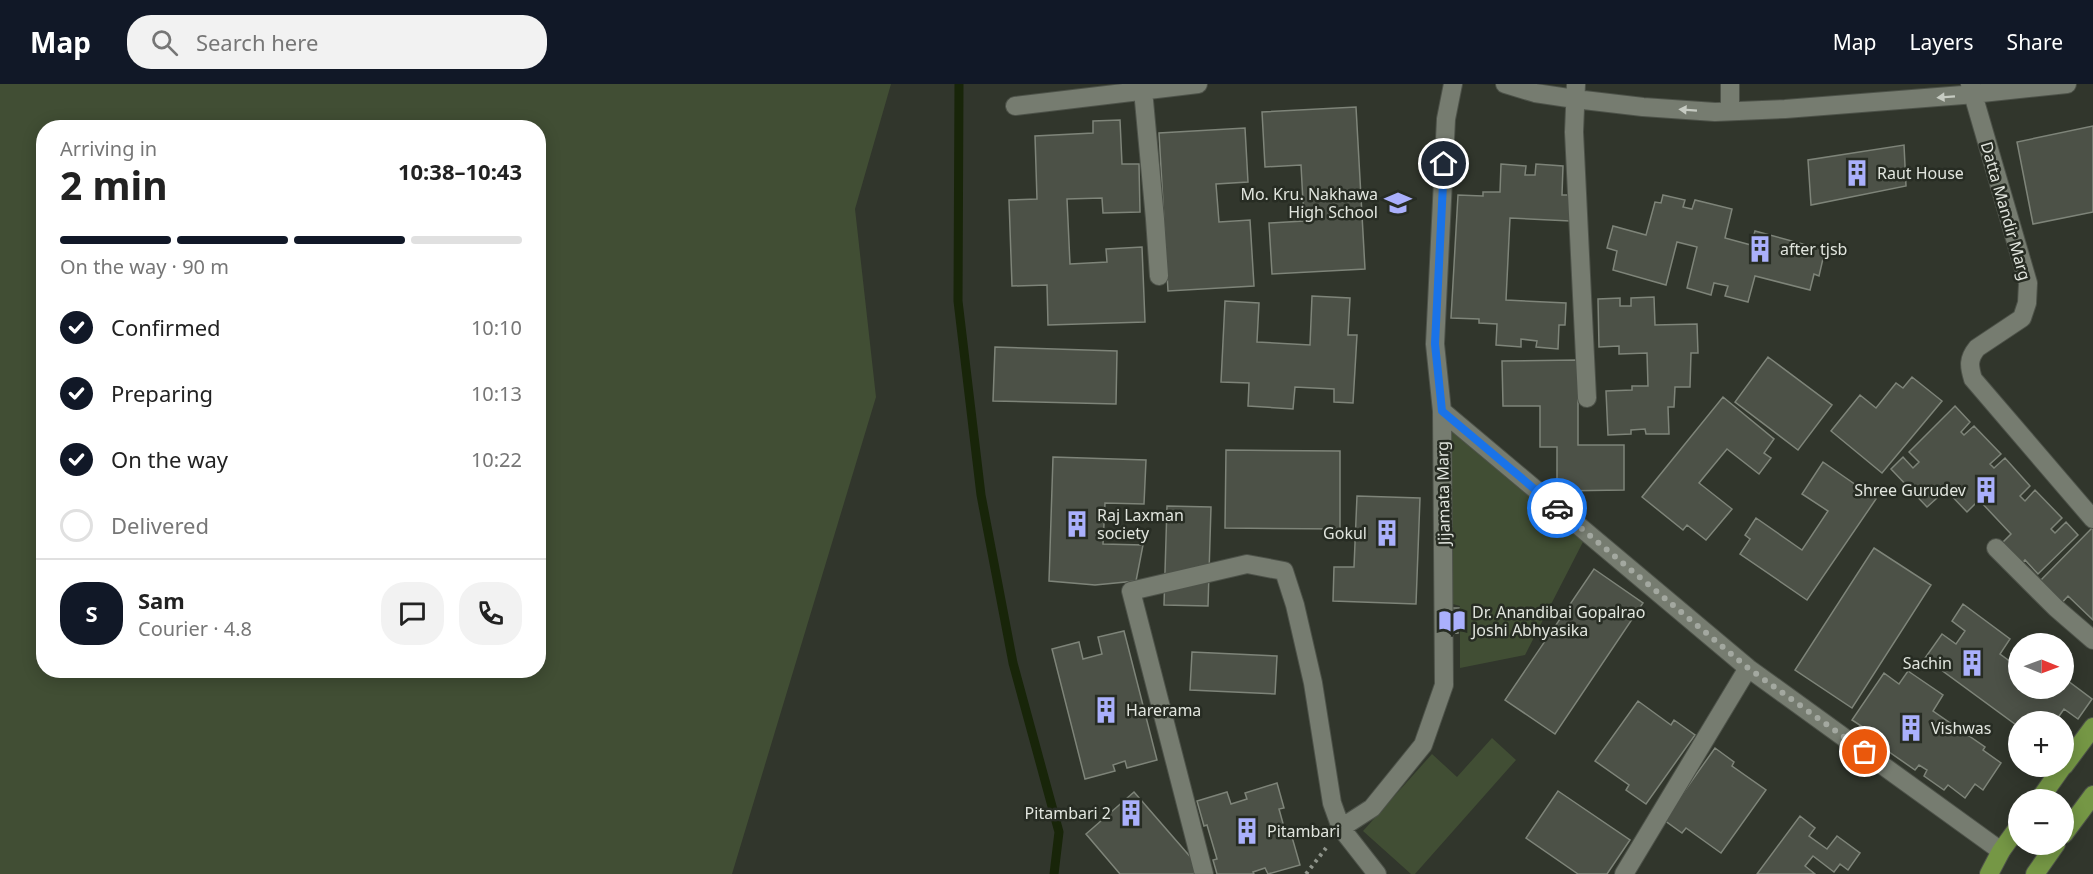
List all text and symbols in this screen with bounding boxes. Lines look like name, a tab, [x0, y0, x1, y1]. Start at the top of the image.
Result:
search box	[127, 15, 547, 69]
text: Map	[30, 23, 91, 61]
icon: search	[148, 26, 181, 59]
text: Search here	[196, 27, 318, 57]
text: Map	[1833, 28, 1877, 56]
text: Layers	[1910, 28, 1974, 56]
text: Share	[2007, 28, 2063, 56]
one-way arrow	[1936, 92, 1955, 102]
one-way arrow	[1679, 105, 1698, 115]
text: Arriving in	[60, 135, 157, 162]
pin	[1418, 138, 1469, 189]
street label: Datta Mandir Marg	[1976, 139, 2036, 283]
icon: home	[1427, 147, 1460, 180]
text: 10:38–10:43	[398, 156, 522, 186]
text: 2 min	[60, 158, 167, 211]
building icon: Raut House	[1842, 158, 1872, 188]
place label: Raut House	[1877, 162, 1964, 184]
place label: Mo. Kru. Nakhawa High School	[1240, 183, 1378, 223]
school or university icon: Mo. Kru. Nakhawa High School	[1383, 188, 1413, 218]
building icon: after tjsb	[1745, 234, 1775, 264]
place label: after tjsb	[1780, 238, 1847, 260]
text: On the way · 90 m	[60, 253, 229, 280]
icon: check	[60, 311, 93, 344]
text: Confirmed	[111, 312, 221, 342]
text: 10:10	[471, 314, 522, 341]
icon: check	[60, 377, 93, 410]
text: Preparing	[111, 378, 213, 408]
text: 10:13	[471, 380, 522, 407]
street label: Jijamata Marg	[1431, 441, 1455, 547]
icon: check	[60, 443, 93, 476]
text: On the way	[111, 444, 228, 474]
text: 10:22	[471, 446, 522, 473]
building icon: Shree Gurudev	[1971, 475, 2001, 505]
courier	[1527, 478, 1587, 538]
place label: Shree Gurudev	[1854, 479, 1967, 501]
icon: car	[1541, 492, 1574, 525]
place label: Raj Laxman society	[1097, 504, 1184, 544]
building icon: Raj Laxman society	[1062, 509, 1092, 539]
text: Delivered	[111, 510, 209, 540]
building icon: Gokul	[1372, 518, 1402, 548]
place label: Gokul	[1323, 522, 1367, 544]
button: chat	[381, 582, 444, 645]
button: phone	[459, 582, 522, 645]
text: Sam	[138, 585, 185, 615]
text: S	[85, 598, 98, 628]
place label: Dr. Anandibai Gopalrao Joshi Abhyasika	[1470, 601, 1645, 641]
library icon: Dr. Anandibai Gopalrao Joshi Abhyasika	[1437, 606, 1467, 636]
text: Courier · 4.8	[138, 615, 252, 642]
north arrow	[2008, 633, 2074, 699]
map controls	[2008, 633, 2074, 855]
building icon: Sachin	[1957, 648, 1987, 678]
place label: Sachin	[1903, 652, 1952, 674]
building icon: Harerama	[1091, 695, 1121, 725]
place label: Harerama	[1126, 699, 1201, 721]
button: +	[2008, 711, 2074, 777]
building icon: Vishwas	[1896, 713, 1926, 743]
place label: Vishwas	[1931, 717, 1992, 739]
pin	[1839, 726, 1890, 777]
icon: bag	[1848, 735, 1881, 768]
button: −	[2008, 789, 2074, 855]
building icon: Pitambari 2	[1116, 798, 1146, 828]
place label: Pitambari 2	[1025, 802, 1111, 824]
building icon: Pitambari	[1232, 816, 1262, 846]
place label: Pitambari	[1267, 820, 1340, 842]

